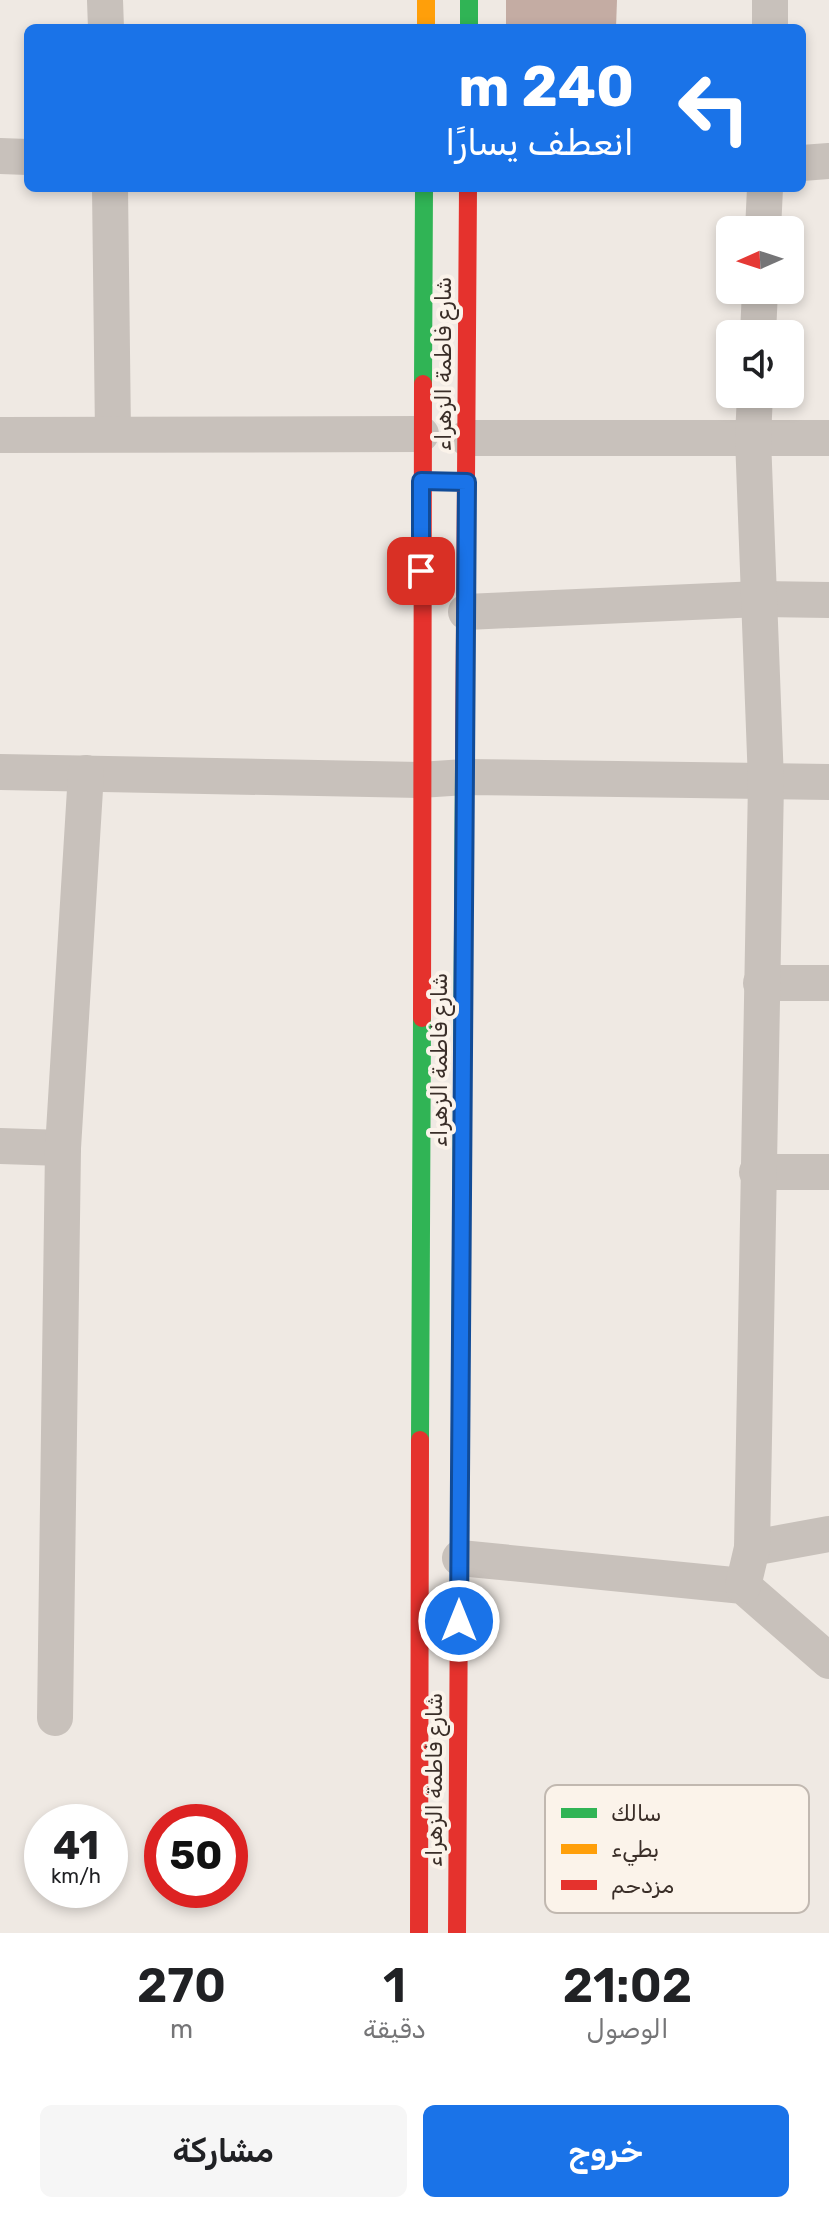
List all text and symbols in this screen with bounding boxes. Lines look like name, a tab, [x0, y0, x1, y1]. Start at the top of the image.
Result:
text: 240 m	[458, 54, 634, 120]
icon: left	[662, 56, 766, 160]
text: انعطف يسارًا	[445, 121, 634, 164]
north arrow	[716, 216, 804, 304]
map controls	[716, 216, 804, 408]
street label: شارع فاطمة الزهراء	[430, 277, 459, 451]
button: sound	[716, 320, 804, 408]
pin	[387, 537, 455, 605]
icon: arrive	[399, 549, 443, 593]
street label: شارع فاطمة الزهراء	[426, 973, 455, 1147]
position arrow	[417, 1579, 501, 1663]
street label: شارع فاطمة الزهراء	[421, 1693, 450, 1867]
legend	[545, 1785, 809, 1913]
text: سالك	[611, 1800, 662, 1827]
speed limit sign: 50	[144, 1804, 248, 1908]
text: 41	[53, 1822, 99, 1869]
text: بطيء	[611, 1836, 659, 1866]
text: km/h	[51, 1864, 101, 1888]
text: مزدحم	[611, 1872, 674, 1900]
text: 270	[137, 1957, 226, 2014]
text: 1	[383, 1957, 406, 2014]
text: 21:02	[563, 1957, 692, 2014]
text: m	[170, 2014, 193, 2045]
text: دقيقة	[363, 2014, 426, 2045]
text: الوصول	[586, 2014, 668, 2045]
button: مشاركة	[40, 2105, 407, 2197]
button: خروج	[423, 2105, 789, 2197]

